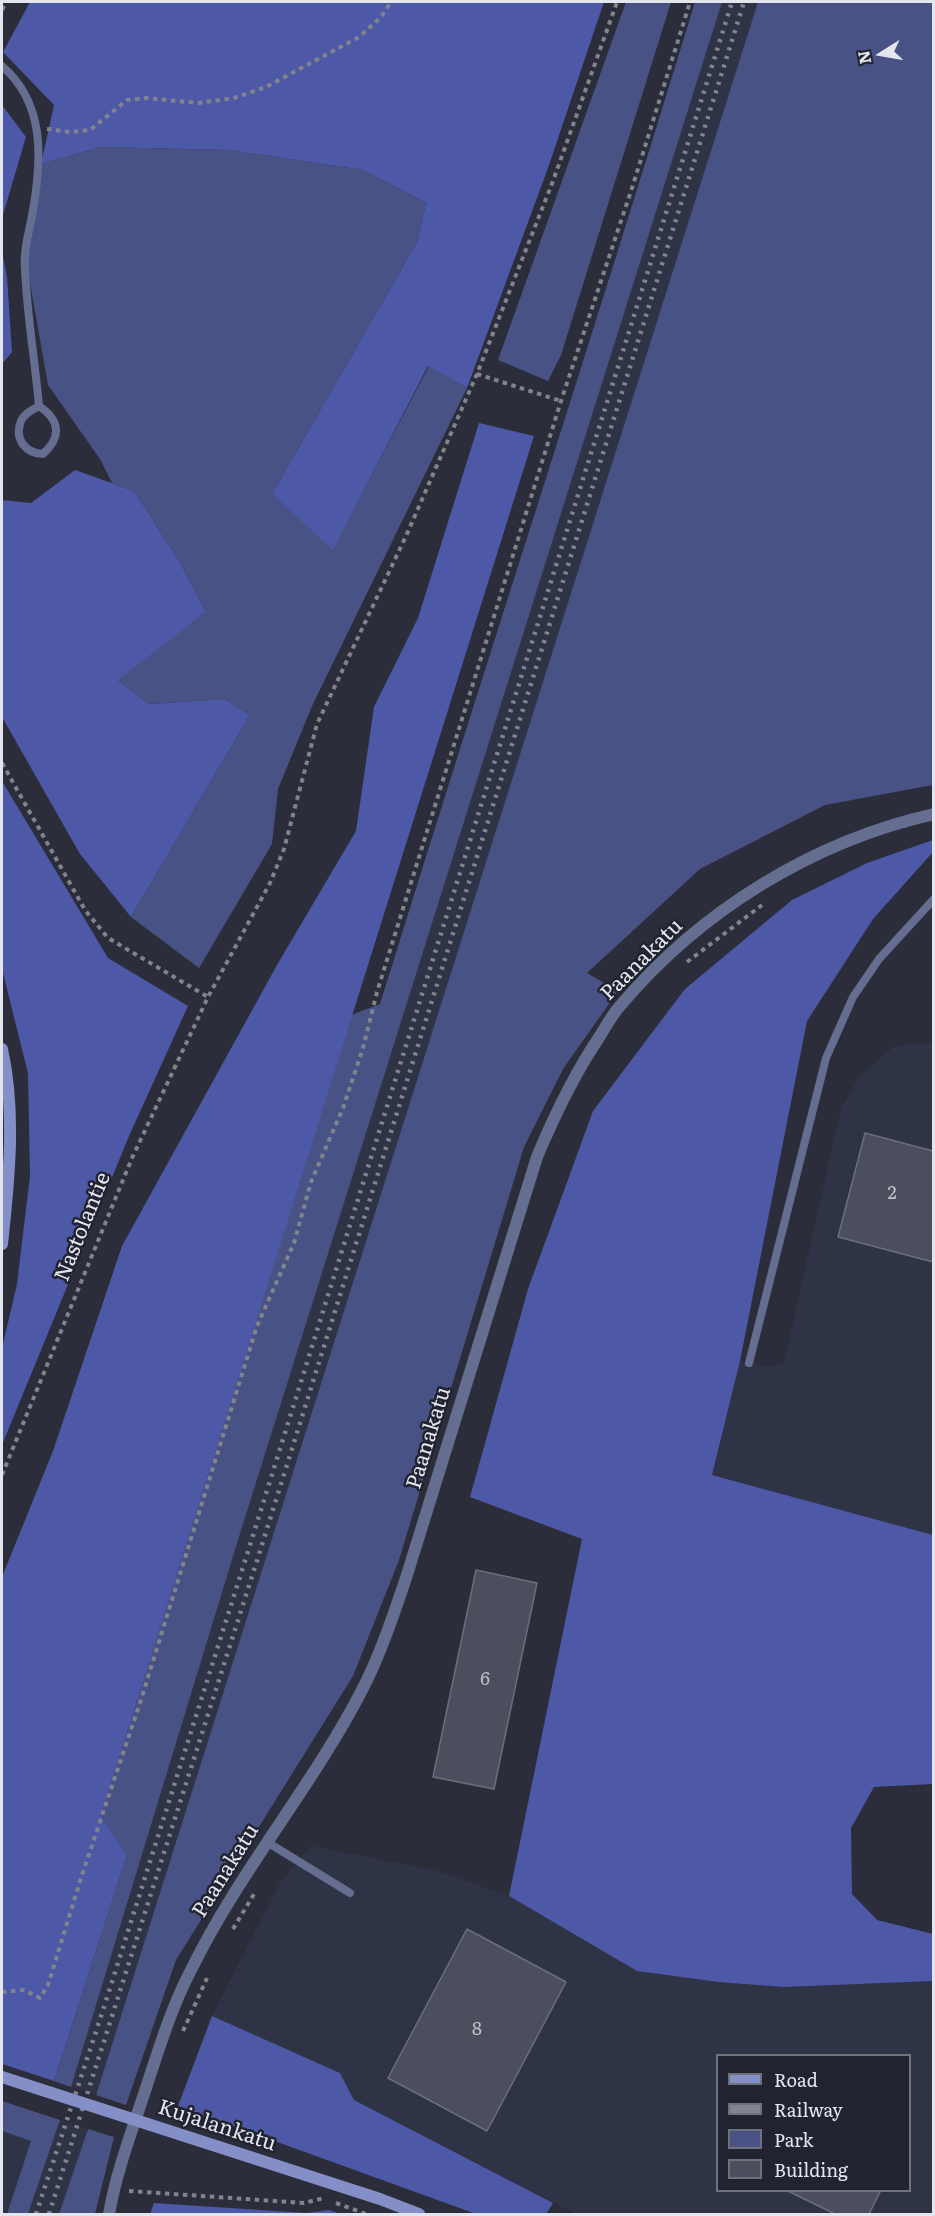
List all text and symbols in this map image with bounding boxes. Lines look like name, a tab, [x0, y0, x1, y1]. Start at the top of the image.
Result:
north arrow	[851, 24, 911, 84]
text: N	[850, 49, 876, 66]
street label: Paanakatu	[596, 914, 688, 1006]
street label: Nastolantie	[50, 1169, 116, 1285]
house number: 2	[887, 1183, 897, 1205]
street label: Paanakatu	[402, 1384, 456, 1492]
house number: 6	[480, 1669, 490, 1691]
street label: Paanakatu	[187, 1820, 265, 1922]
house number: 8	[472, 2019, 482, 2041]
legend	[716, 2054, 911, 2192]
text: Road	[774, 2066, 818, 2093]
street label: Kujalankatu	[155, 2095, 279, 2157]
text: Railway	[774, 2096, 843, 2123]
text: Park	[774, 2126, 813, 2153]
text: Building	[774, 2156, 848, 2183]

